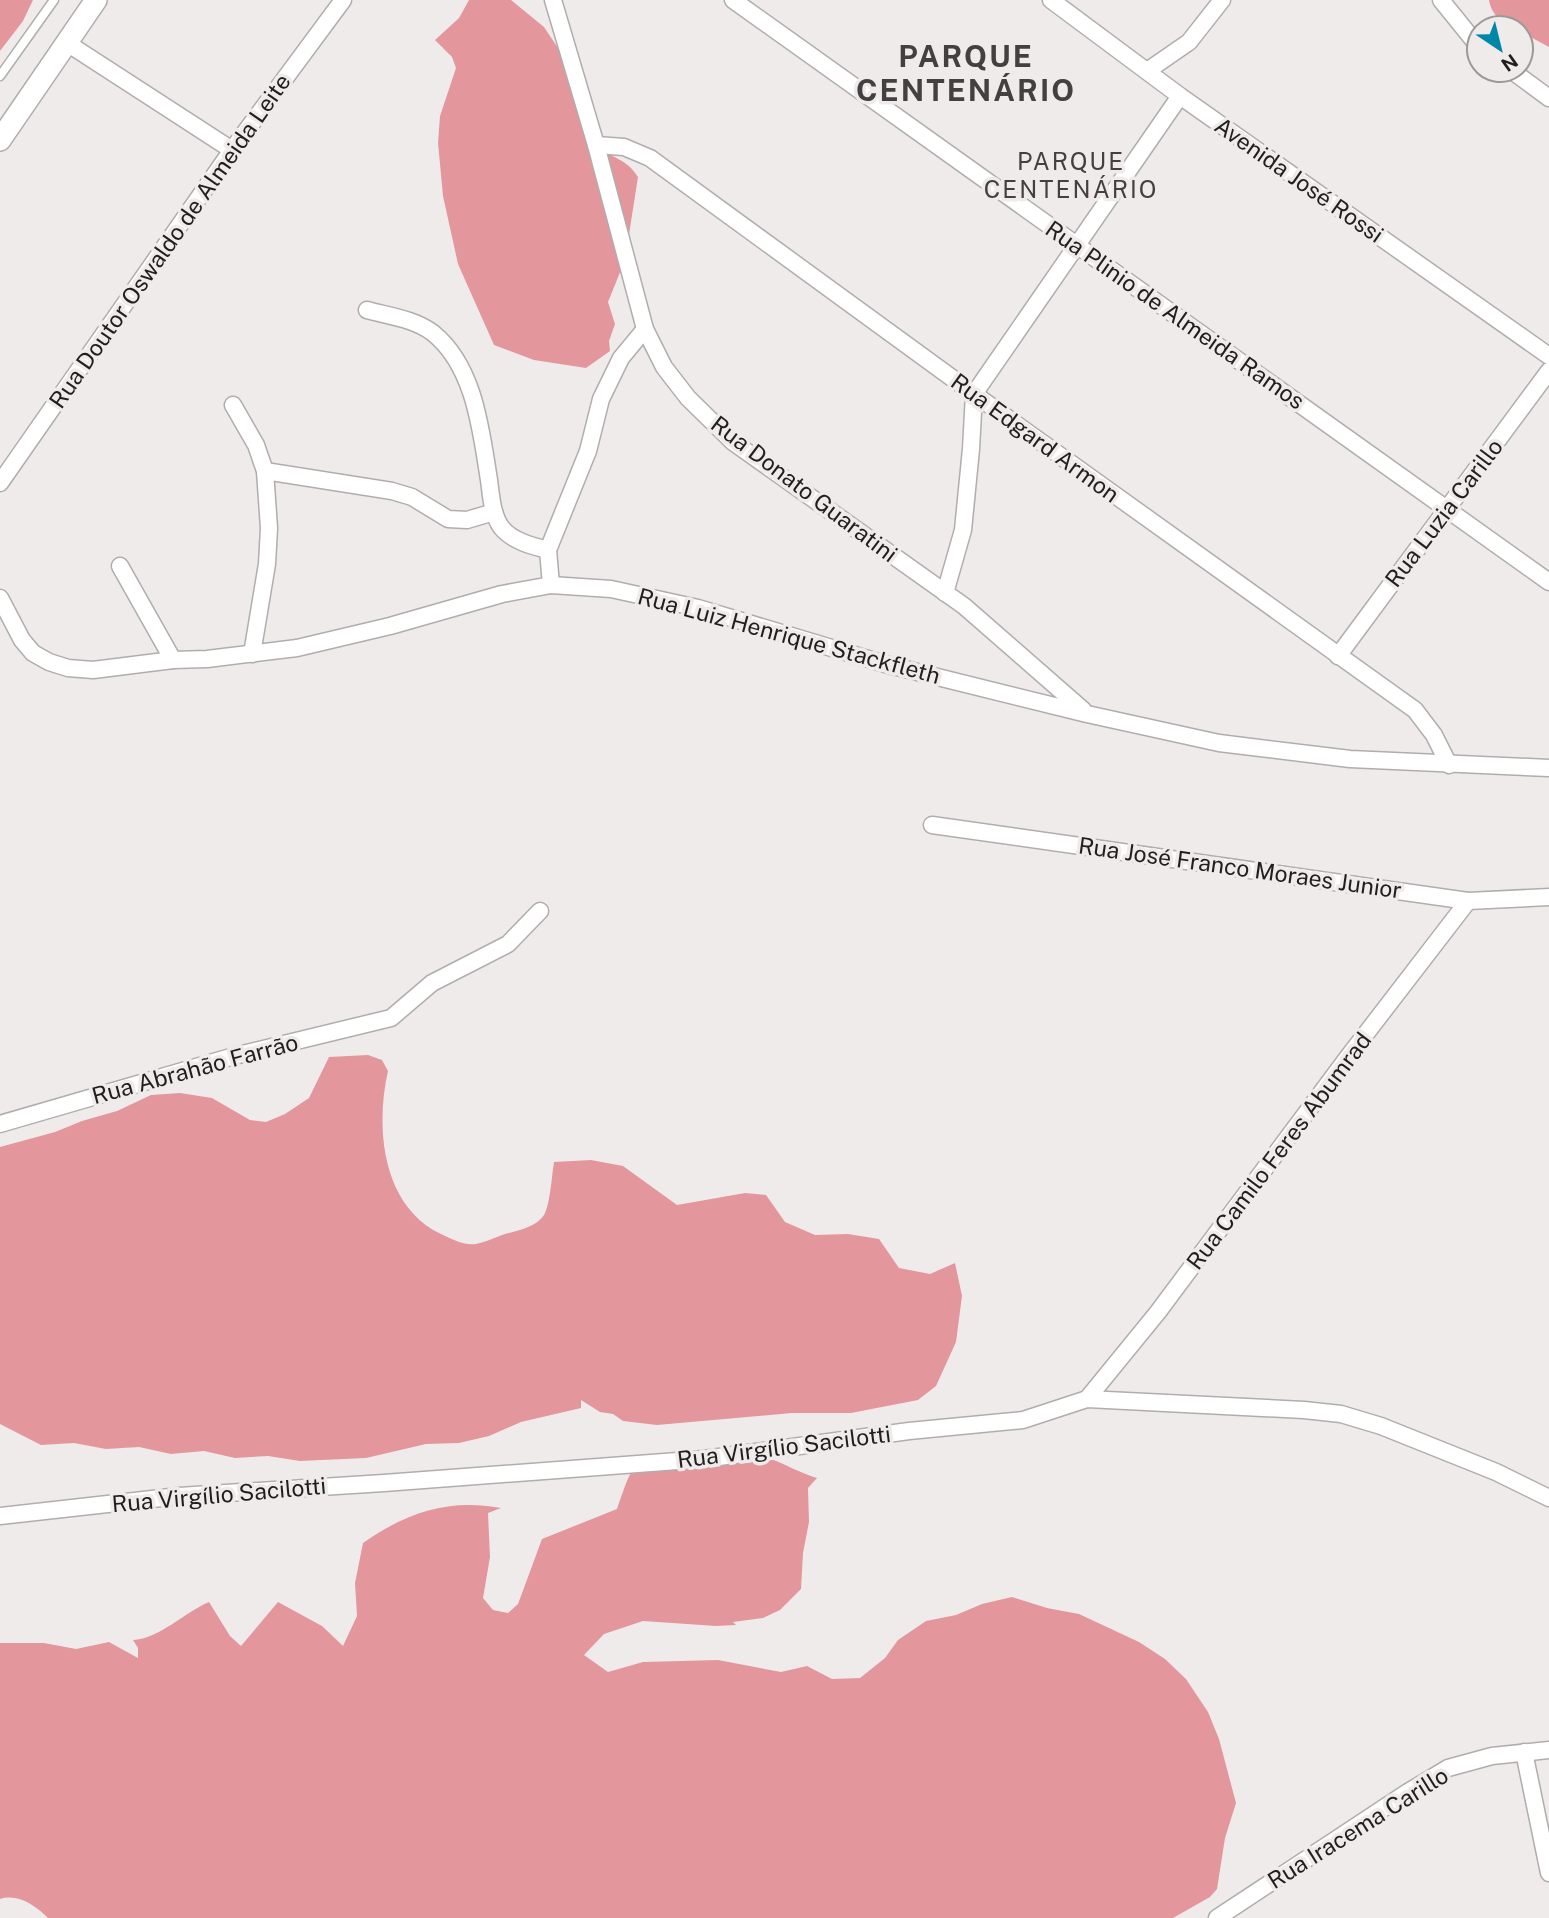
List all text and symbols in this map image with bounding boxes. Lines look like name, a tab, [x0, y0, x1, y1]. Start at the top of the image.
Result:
north arrow	[1465, 14, 1535, 84]
district label: PARQUE CENTENÁRIO	[856, 38, 1076, 108]
text: N	[1497, 50, 1522, 76]
street label: Rua Doutor Oswaldo de Almeida Leite	[43, 68, 296, 413]
street label: Avenida José Rossi	[1210, 111, 1389, 248]
district label: PARQUE CENTENÁRIO	[984, 147, 1158, 203]
street label: Rua Plinio de Almeida Ramos	[1041, 215, 1310, 415]
street label: Rua Edgard Armon	[946, 368, 1125, 508]
street label: Rua Donato Guaratini	[706, 410, 903, 567]
street label: Rua Luzia Carillo	[1379, 433, 1508, 592]
street label: Rua Luiz Henrique Stackfleth	[635, 582, 943, 689]
street label: Rua José Franco Moraes Junior	[1077, 831, 1403, 904]
street label: Rua Camilo Feres Abumrad	[1181, 1027, 1377, 1274]
street label: Rua Abrahão Farrão	[89, 1028, 301, 1109]
street label: Rua Virgílio Sacilotti	[676, 1420, 892, 1473]
street label: Rua Virgílio Sacilotti	[111, 1472, 327, 1517]
street label: Rua Iracema Carillo	[1263, 1761, 1453, 1894]

